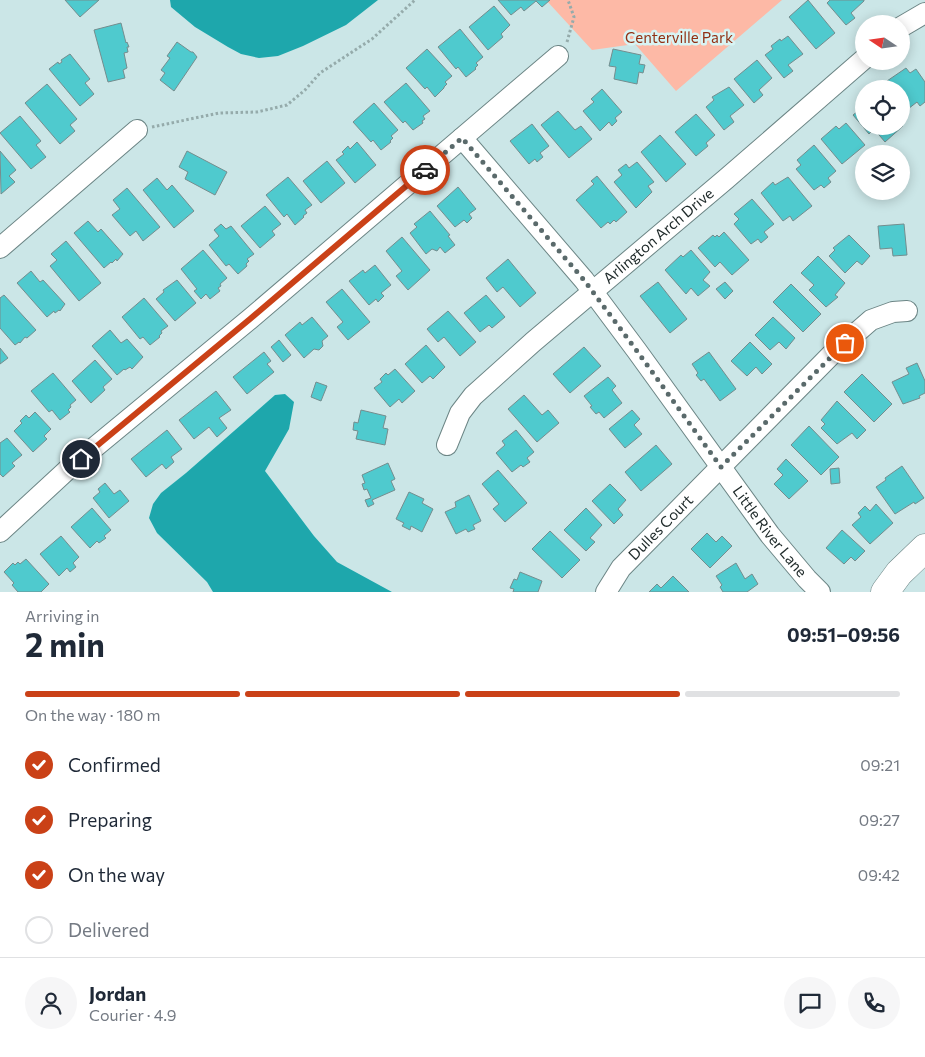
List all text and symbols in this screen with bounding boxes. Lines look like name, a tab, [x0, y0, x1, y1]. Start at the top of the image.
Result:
north arrow	[855, 15, 910, 70]
map controls	[855, 15, 910, 200]
park label: Centerville Park	[625, 28, 733, 46]
button: locate	[855, 80, 910, 135]
courier	[400, 145, 450, 195]
button: layers	[855, 145, 910, 200]
icon: car	[411, 156, 439, 184]
street label: Arlington Arch Drive	[599, 184, 717, 287]
pin	[824, 322, 866, 364]
icon: bag	[831, 329, 859, 357]
pin	[60, 438, 102, 480]
icon: home	[67, 445, 95, 473]
street label: Little River Lane	[729, 482, 811, 580]
street label: Dulles Court	[624, 491, 696, 563]
text: Arriving in	[25, 606, 99, 625]
text: 09:51–09:56	[787, 623, 900, 646]
text: 2 min	[25, 624, 105, 664]
text: On the way · 180 m	[25, 705, 161, 724]
icon: check	[25, 751, 53, 779]
text: Confirmed	[68, 753, 161, 776]
text: 09:21	[860, 755, 900, 774]
icon: check	[25, 806, 53, 834]
text: Preparing	[68, 808, 152, 831]
text: 09:27	[859, 810, 900, 829]
icon: check	[25, 861, 53, 889]
text: On the way	[68, 863, 165, 886]
text: 09:42	[858, 865, 900, 884]
text: Delivered	[68, 918, 149, 941]
button: person	[25, 977, 77, 1029]
button: chat	[784, 977, 836, 1029]
button: phone	[848, 977, 900, 1029]
text: Jordan	[89, 982, 146, 1005]
text: Courier · 4.9	[89, 1005, 176, 1024]

